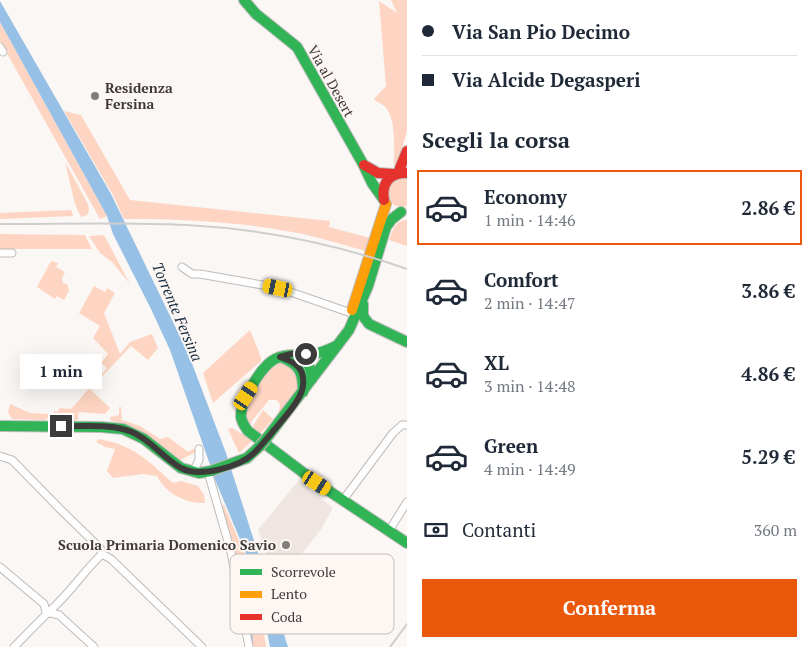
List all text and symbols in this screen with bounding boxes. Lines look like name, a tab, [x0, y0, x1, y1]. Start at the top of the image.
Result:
text: Via San Pio Decimo	[452, 19, 630, 44]
street label: Via al Desert	[304, 41, 359, 121]
text: Via Alcide Degasperi	[452, 67, 641, 92]
place label: Residenza Fersina	[105, 78, 173, 113]
marker: Residenza Fersina	[89, 90, 101, 102]
text: Scegli la corsa	[422, 125, 570, 154]
text: Economy	[484, 184, 567, 209]
icon: car	[424, 185, 469, 230]
text: 2.86 €	[741, 195, 795, 220]
text: 1 min · 14:46	[484, 209, 576, 231]
water label: Torrente Fersina	[148, 259, 208, 364]
text: Comfort	[484, 267, 559, 292]
icon: car	[424, 268, 469, 313]
car	[261, 278, 294, 298]
text: 3.86 €	[741, 278, 795, 303]
text: 2 min · 14:47	[484, 292, 576, 314]
route start	[295, 343, 317, 365]
text: XL	[484, 350, 509, 375]
icon: car	[424, 351, 469, 396]
callout: 1 min	[20, 354, 102, 388]
text: 1 min	[39, 360, 83, 382]
text: 4.86 €	[741, 361, 795, 386]
text: 3 min · 14:48	[484, 375, 576, 397]
car	[231, 379, 260, 413]
route end	[50, 415, 72, 437]
text: Green	[484, 433, 538, 458]
icon: car	[424, 434, 469, 479]
text: 5.29 €	[741, 444, 795, 469]
text: 4 min · 14:49	[484, 458, 576, 480]
car	[300, 469, 333, 497]
icon: cash	[422, 516, 450, 544]
text: Contanti	[462, 517, 536, 542]
text: 360 m	[754, 519, 797, 541]
place label: Scuola Primaria Domenico Savio	[58, 535, 276, 554]
marker: Scuola Primaria Domenico Savio	[280, 539, 292, 551]
legend	[230, 554, 394, 634]
text: Scorrevole	[271, 562, 336, 581]
button: Conferma	[422, 579, 797, 637]
text: Lento	[271, 584, 307, 603]
text: Coda	[271, 607, 302, 626]

